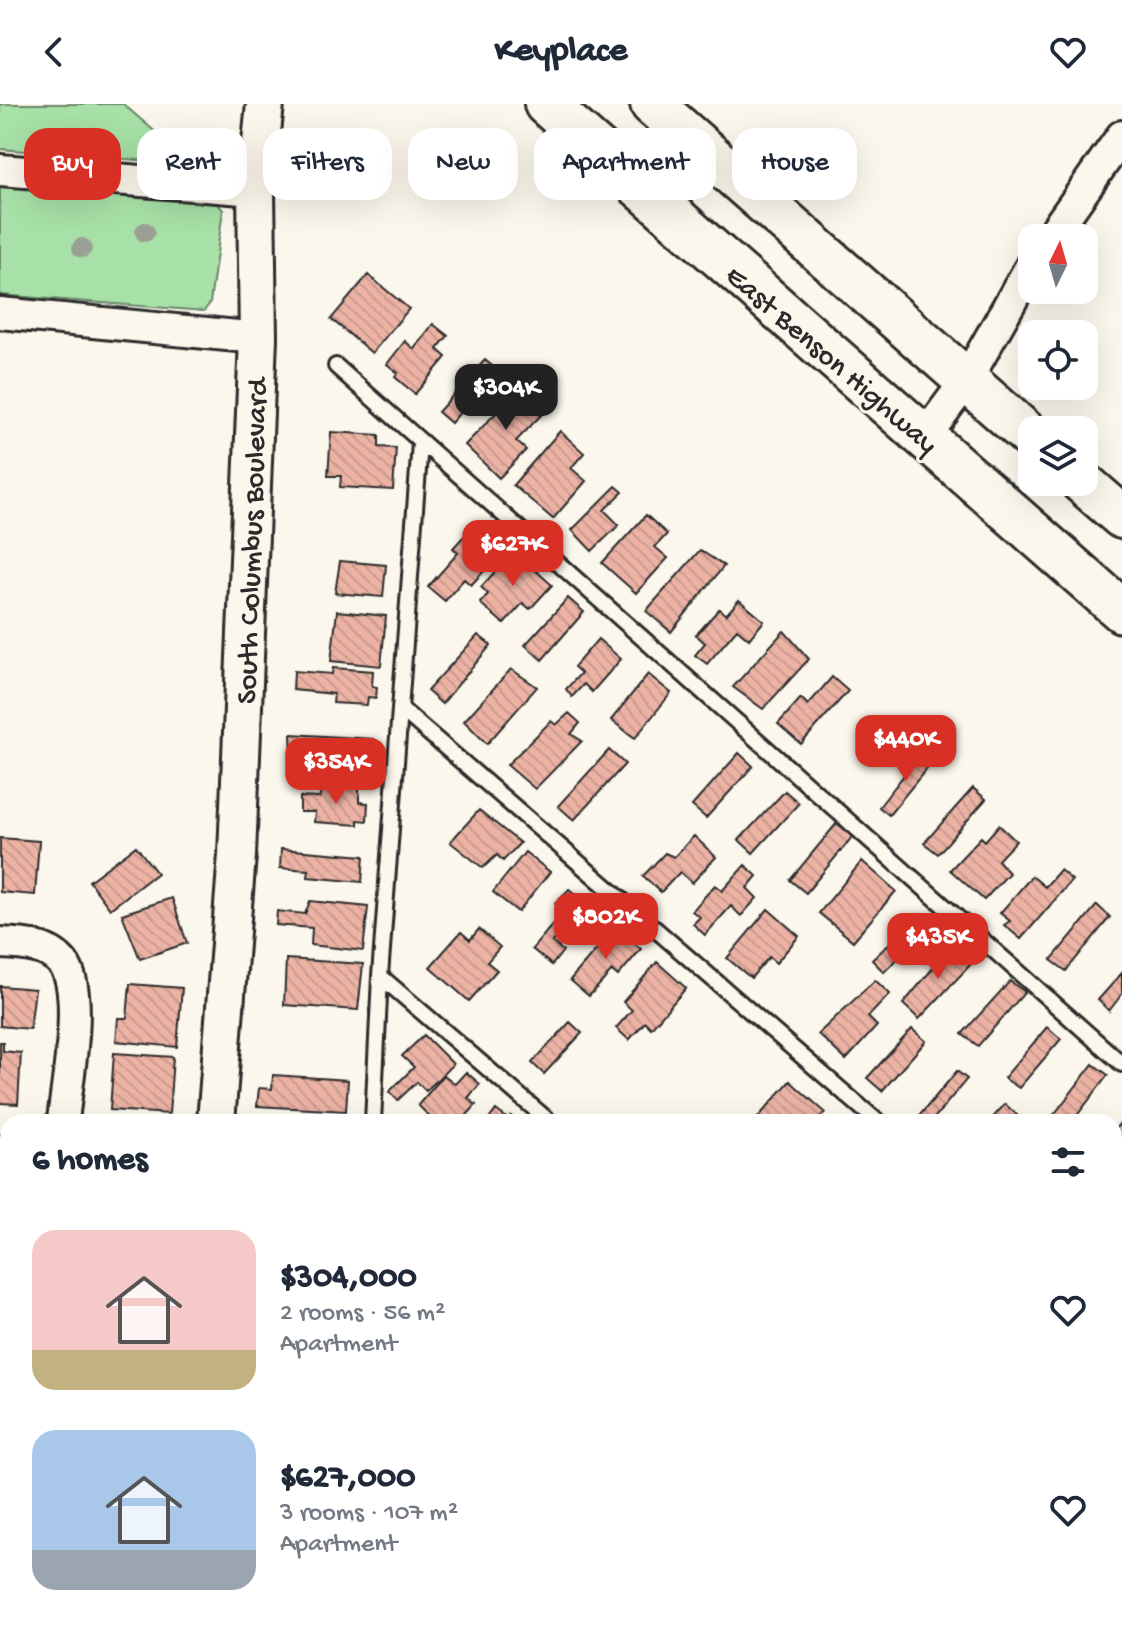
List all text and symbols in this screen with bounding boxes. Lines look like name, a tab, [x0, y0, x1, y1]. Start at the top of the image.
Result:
icon: back	[32, 30, 76, 74]
icon: heart	[1046, 30, 1090, 74]
text: Keyplace	[495, 31, 627, 74]
chip: Buy	[24, 128, 121, 200]
chip: Rent	[137, 128, 247, 200]
chip: Filters	[263, 128, 392, 200]
chip: New	[408, 128, 518, 200]
chip: Apartment	[534, 128, 716, 200]
chip: House	[732, 128, 857, 200]
north arrow	[1018, 224, 1098, 304]
map controls	[1018, 224, 1098, 496]
street label: East Benson Highway	[717, 260, 944, 463]
button: locate	[1018, 320, 1098, 400]
pin: $304K	[450, 364, 562, 432]
text: $304K	[473, 374, 539, 405]
street label: South Columbus Boulevard	[231, 375, 278, 705]
button: layers	[1018, 416, 1098, 496]
pin: $627K	[457, 520, 569, 588]
text: $627K	[480, 530, 546, 561]
pin: $440K	[850, 715, 962, 783]
text: $440K	[873, 725, 939, 756]
pin: $354K	[280, 738, 392, 806]
text: $354K	[303, 748, 369, 779]
pin: $802K	[550, 893, 662, 961]
text: $802K	[572, 903, 640, 934]
pin: $435K	[882, 913, 994, 981]
text: $435K	[905, 923, 971, 954]
icon: filters	[1046, 1140, 1090, 1184]
text: 6 homes	[32, 1142, 147, 1182]
text: $304,000	[280, 1259, 417, 1299]
icon: home	[96, 1262, 192, 1358]
icon: heart	[1046, 1288, 1090, 1332]
text: 2 rooms · 56 m²	[280, 1299, 445, 1330]
text: Apartment	[280, 1330, 397, 1361]
text: $627,000	[280, 1459, 415, 1499]
icon: home	[96, 1462, 192, 1558]
icon: heart	[1046, 1488, 1090, 1532]
text: 3 rooms · 107 m²	[280, 1499, 458, 1530]
text: Apartment	[280, 1530, 397, 1561]

